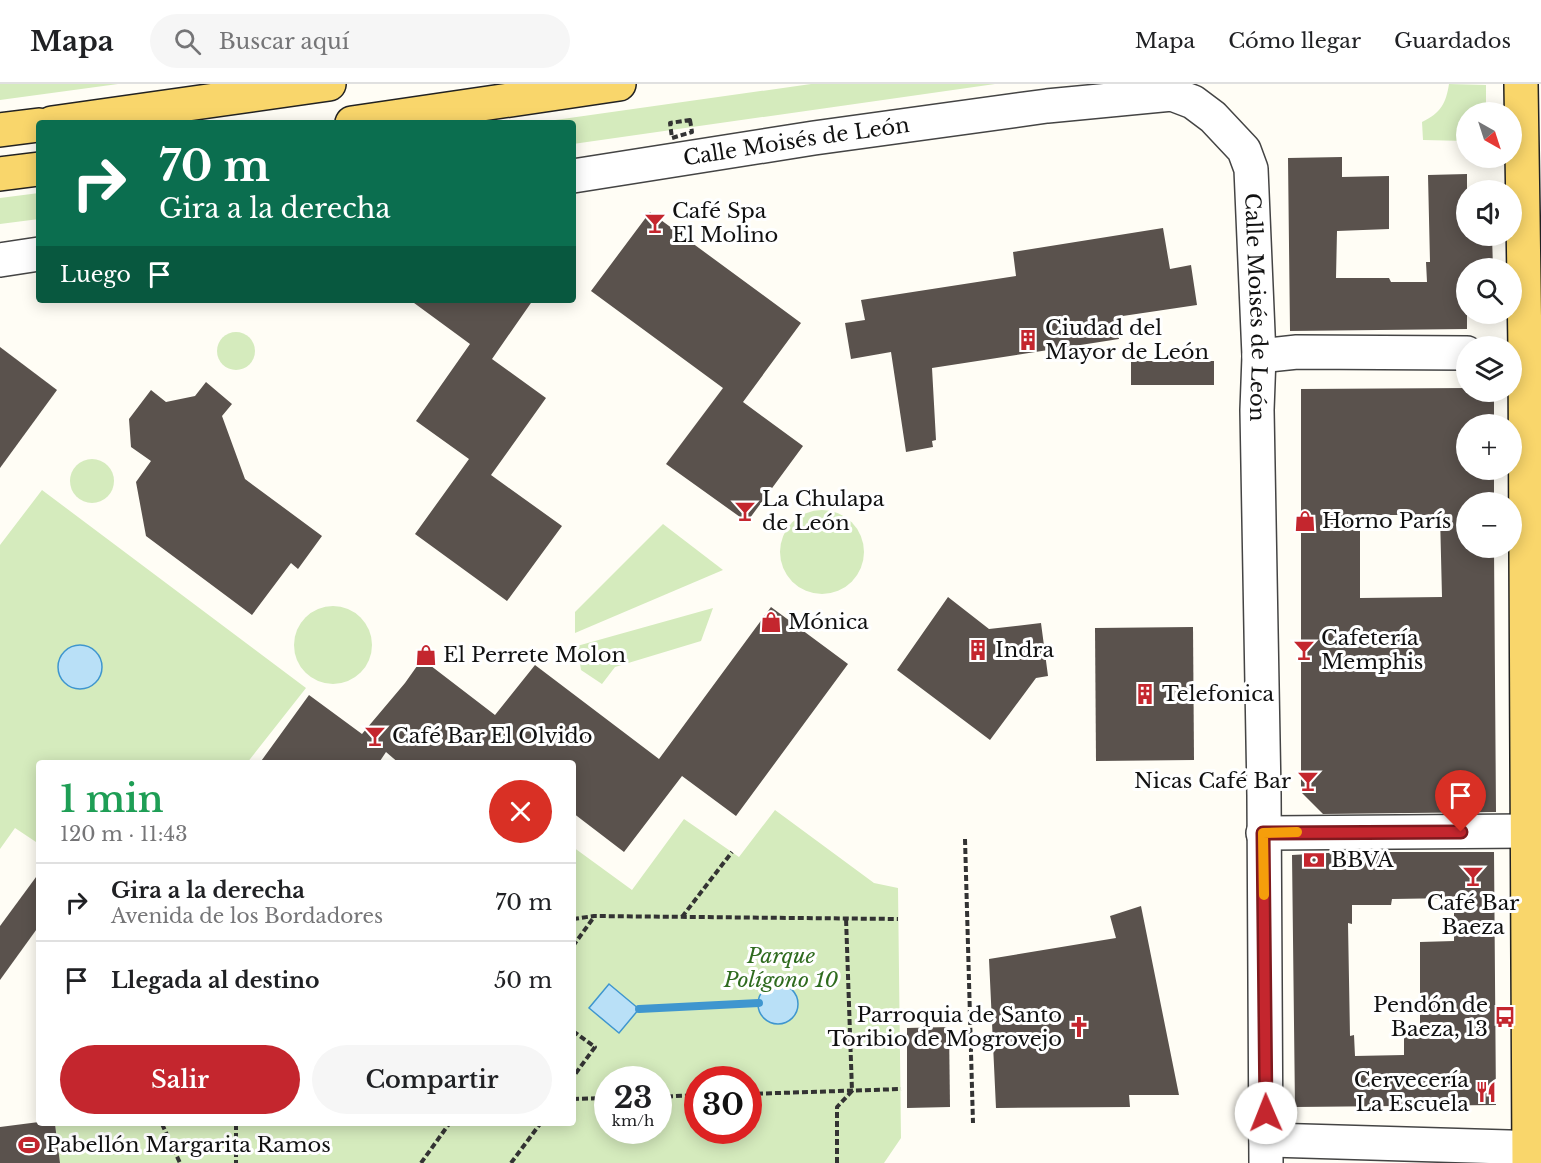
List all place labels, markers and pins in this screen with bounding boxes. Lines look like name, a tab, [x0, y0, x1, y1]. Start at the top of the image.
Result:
place label: Café Spa El Molino	[672, 198, 778, 248]
bar icon: Café Spa El Molino	[643, 211, 667, 235]
place label: Ciudad del Mayor de León	[1045, 315, 1209, 365]
building icon: Ciudad del Mayor de León	[1016, 328, 1040, 352]
place label: La Chulapa de León	[762, 486, 885, 536]
bar icon: La Chulapa de León	[733, 499, 757, 523]
place label: Horno París	[1322, 508, 1451, 534]
shop icon: Horno París	[1293, 509, 1317, 533]
place label: Mónica	[788, 609, 869, 635]
shop icon: Mónica	[759, 610, 783, 634]
place label: Cafetería Memphis	[1321, 625, 1423, 675]
place label: Indra	[995, 637, 1054, 663]
building icon: Indra	[966, 638, 990, 662]
bar icon: Cafetería Memphis	[1292, 638, 1316, 662]
place label: El Perrete Molon	[443, 642, 626, 668]
shop icon: El Perrete Molon	[414, 643, 438, 667]
place label: Telefonica	[1162, 681, 1275, 707]
building icon: Telefonica	[1133, 682, 1157, 706]
place label: Café Bar El Olvido	[392, 723, 593, 749]
bar icon: Café Bar El Olvido	[363, 724, 387, 748]
place label: Nicas Café Bar	[1134, 768, 1291, 794]
bar icon: Nicas Café Bar	[1296, 769, 1320, 793]
pin	[1435, 770, 1486, 832]
place label: BBVA	[1331, 847, 1394, 873]
bank icon: BBVA	[1302, 848, 1326, 872]
bar icon: Café Bar Baeza	[1461, 864, 1485, 888]
place label: Café Bar Baeza	[1427, 890, 1519, 940]
place label: Pendón de Baeza, 13	[1373, 992, 1488, 1042]
place label: Parroquia de Santo Toribio de Mogrovejo	[827, 1002, 1062, 1052]
bus stop icon: Pendón de Baeza, 13	[1493, 1005, 1517, 1029]
church icon: Parroquia de Santo Toribio de Mogrovejo	[1067, 1015, 1091, 1039]
place label: Cervecería La Escuela	[1354, 1067, 1469, 1117]
restaurant icon: Cervecería La Escuela	[1474, 1080, 1498, 1104]
place label: Pabellón Margarita Ramos	[46, 1132, 331, 1158]
sports icon: Pabellón Margarita Ramos	[17, 1133, 41, 1157]

